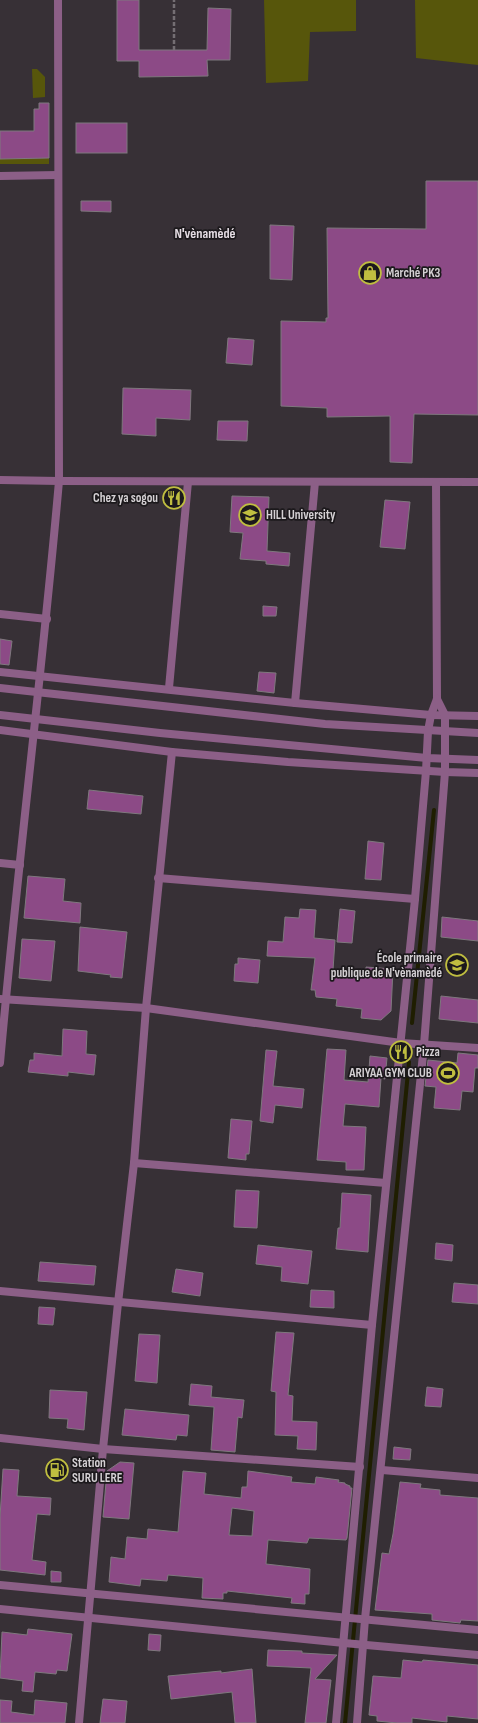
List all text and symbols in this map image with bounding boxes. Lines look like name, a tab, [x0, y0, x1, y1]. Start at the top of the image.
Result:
district label: N'vènamèdé	[174, 225, 236, 242]
shop icon: Marché PK3	[357, 260, 383, 286]
place label: Marché PK3	[386, 265, 441, 281]
restaurant icon: Chez ya sogou	[161, 485, 187, 511]
place label: Chez ya sogou	[93, 490, 158, 506]
school or university icon: HILL University	[237, 502, 263, 528]
place label: HILL University	[266, 507, 336, 523]
place label: École primaire publique de N'vènamèdé	[331, 950, 442, 981]
school or university icon: École primaire publique de N'vènamèdé	[444, 952, 470, 978]
restaurant icon: Pizza	[388, 1039, 414, 1065]
place label: Pizza	[416, 1044, 440, 1060]
sports icon: ARIYAA GYM CLUB	[435, 1060, 461, 1086]
place label: ARIYAA GYM CLUB	[348, 1065, 432, 1081]
place label: Station SURU LERE	[72, 1455, 123, 1486]
fuel station icon: Station SURU LERE	[44, 1457, 70, 1483]

